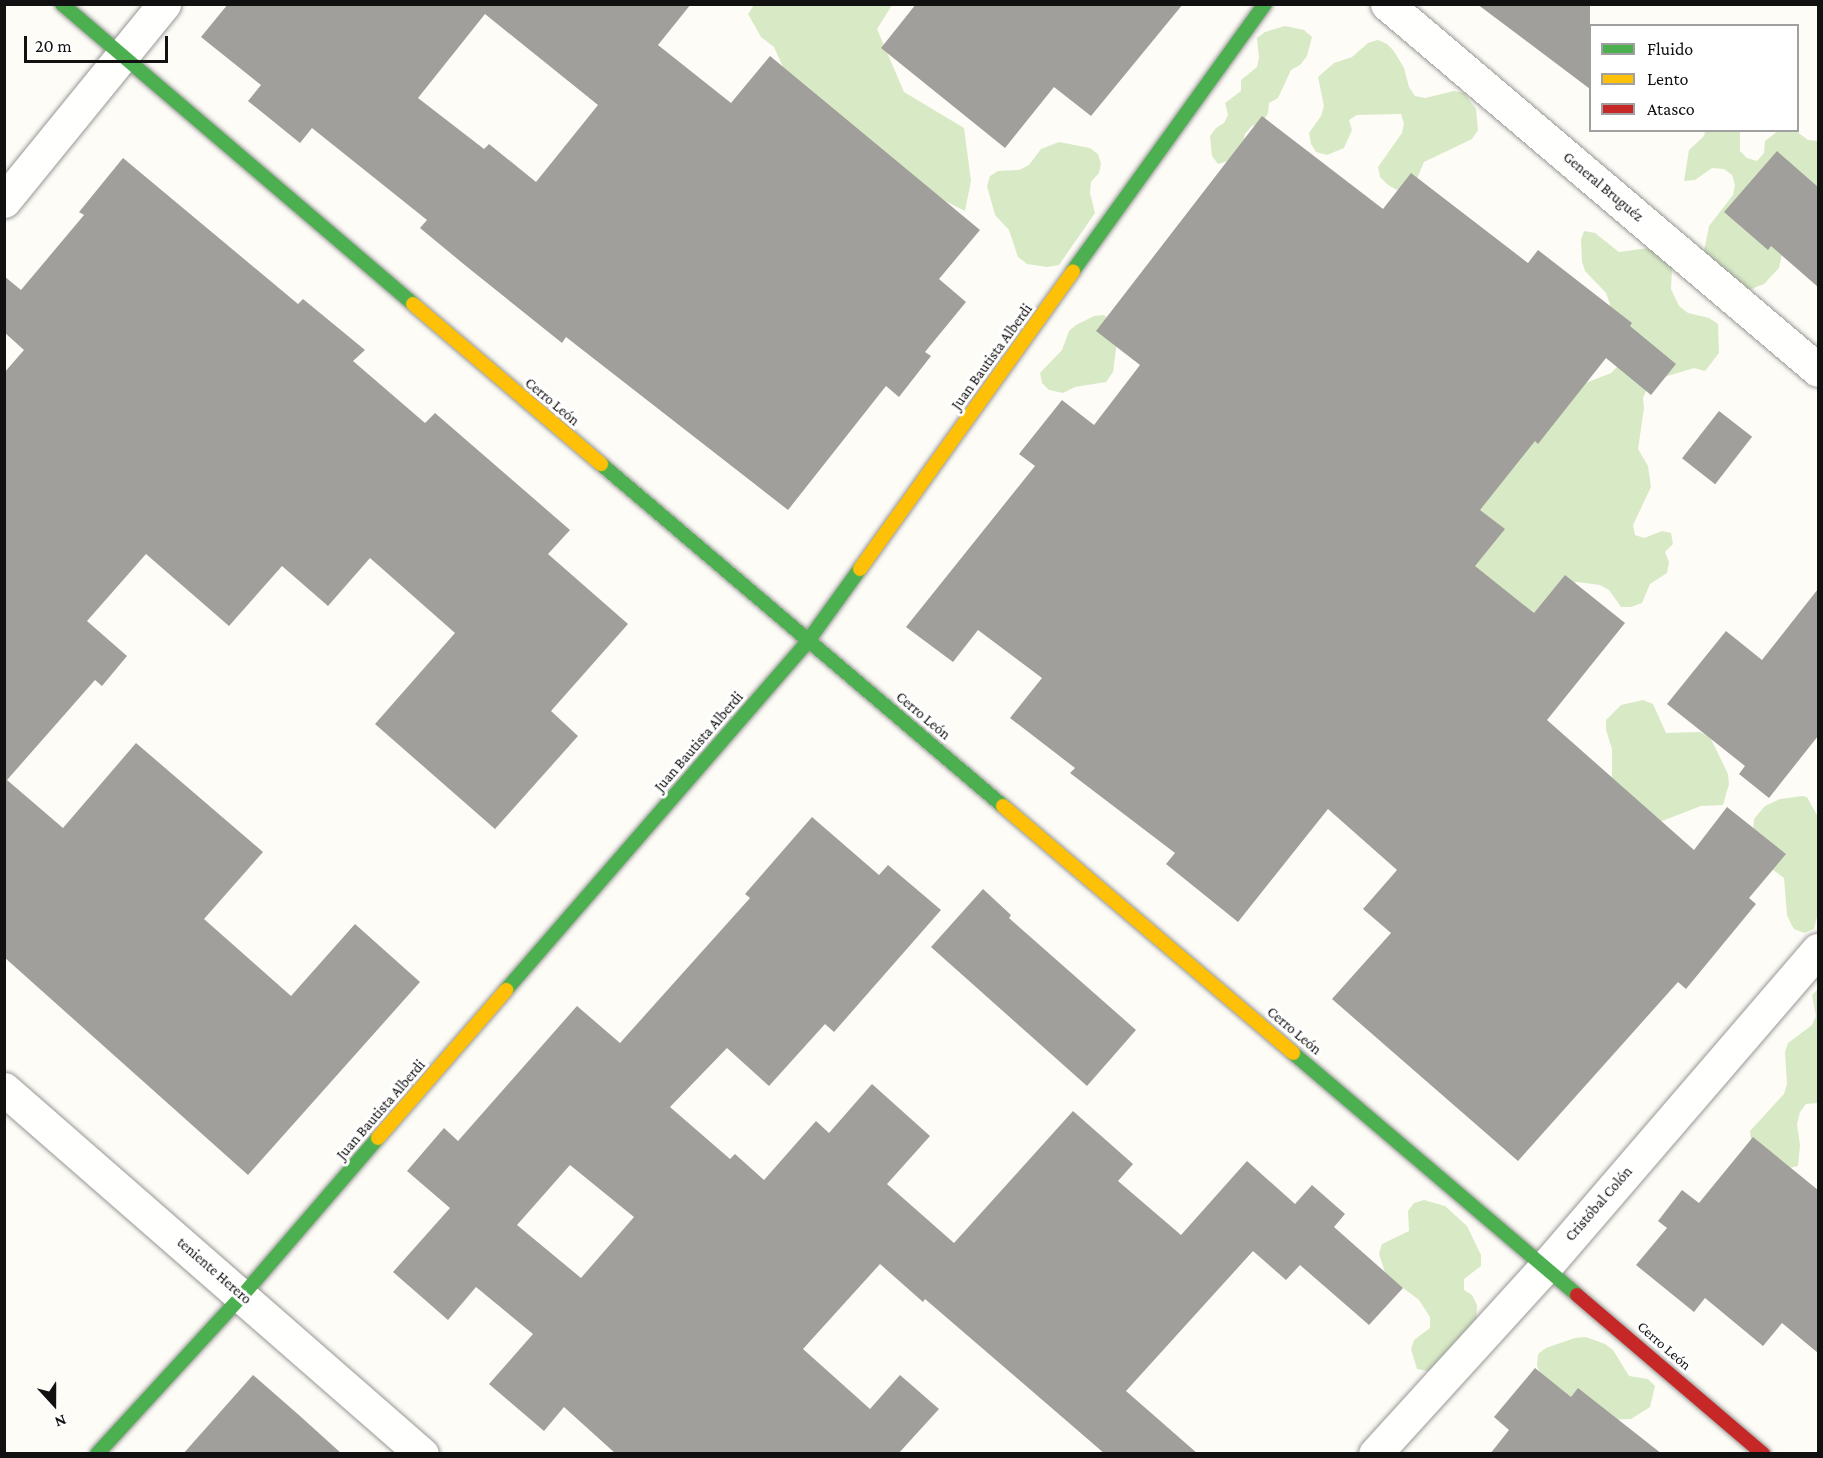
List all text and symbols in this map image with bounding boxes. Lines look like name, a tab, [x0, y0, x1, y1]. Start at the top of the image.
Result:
scale bar	[27, 24, 171, 62]
legend	[1589, 24, 1799, 132]
text: 20 m	[35, 36, 72, 56]
text: Fluido	[1647, 39, 1693, 59]
text: Lento	[1647, 69, 1688, 89]
text: Atasco	[1647, 99, 1695, 119]
street label: General Bruguéz	[1559, 148, 1647, 226]
street label: Juan Bautista Alberdi	[948, 301, 1036, 413]
street label: Cerro León	[521, 374, 583, 430]
street label: Juan Bautista Alberdi	[651, 688, 747, 796]
street label: Cerro León	[892, 688, 954, 744]
street label: Cerro León	[1263, 1003, 1325, 1059]
street label: Juan Bautista Alberdi	[333, 1056, 429, 1164]
street label: Cristóbal Colón	[1562, 1163, 1636, 1245]
street label: teniente Herero	[173, 1234, 255, 1308]
street label: Cerro León	[1633, 1318, 1695, 1374]
north arrow	[24, 1374, 84, 1434]
text: N	[52, 1411, 69, 1431]

